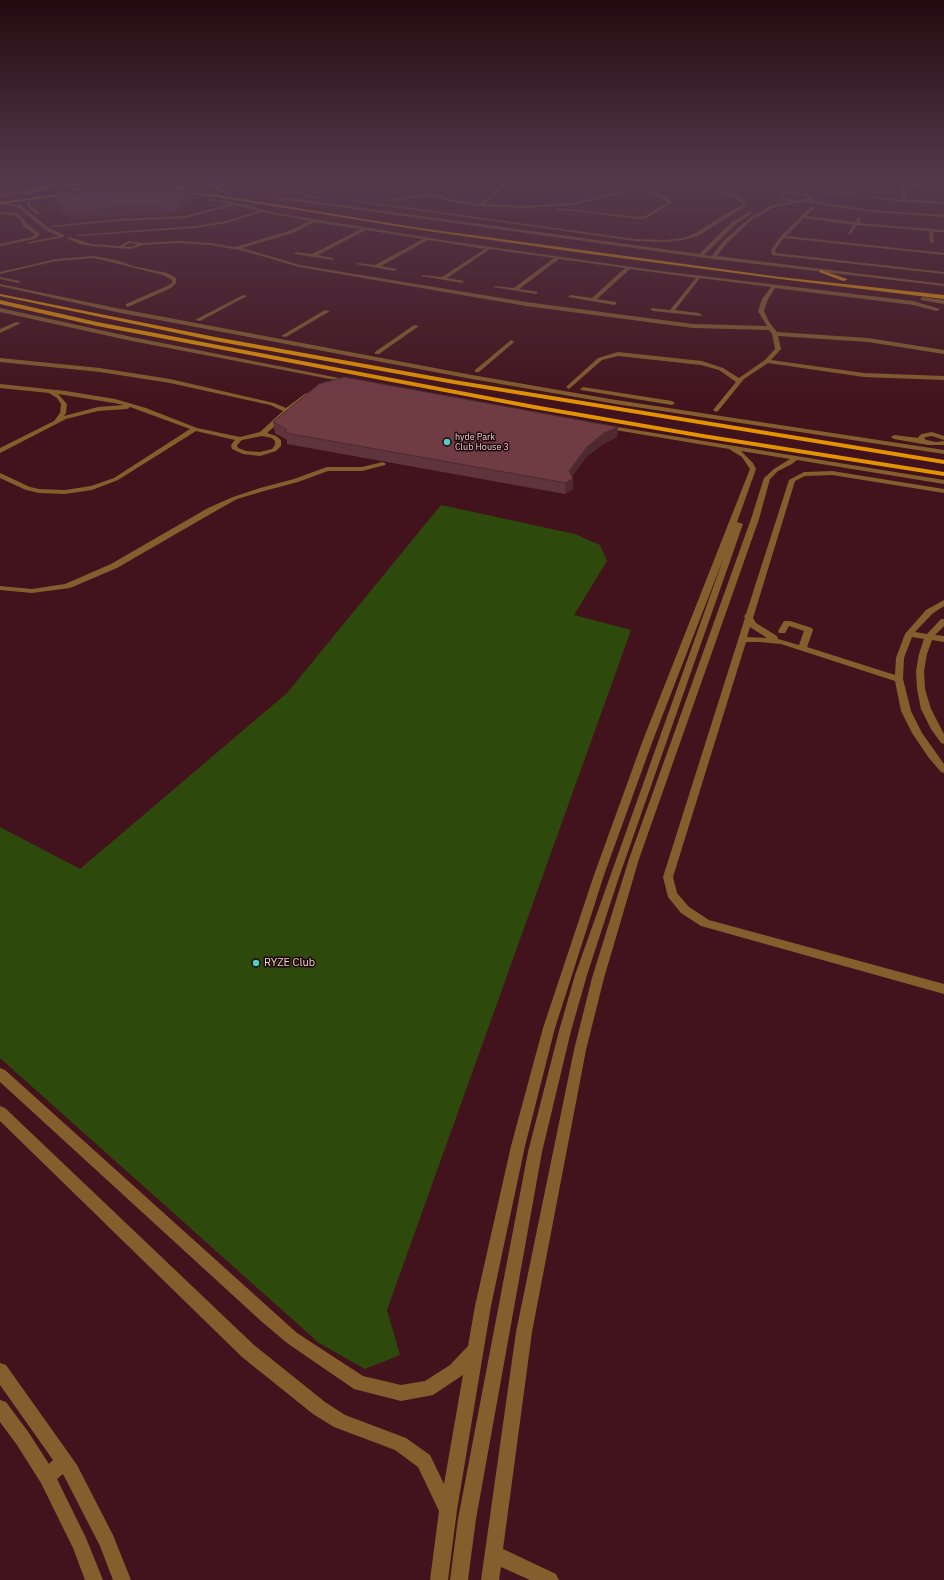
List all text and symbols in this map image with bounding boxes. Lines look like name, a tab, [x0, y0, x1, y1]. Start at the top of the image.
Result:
place label: hyde Park Club House 3	[455, 432, 509, 453]
marker: hyde Park Club House 3	[442, 437, 452, 447]
place label: RYZE Club	[264, 956, 315, 970]
marker: RYZE Club	[251, 958, 261, 968]

